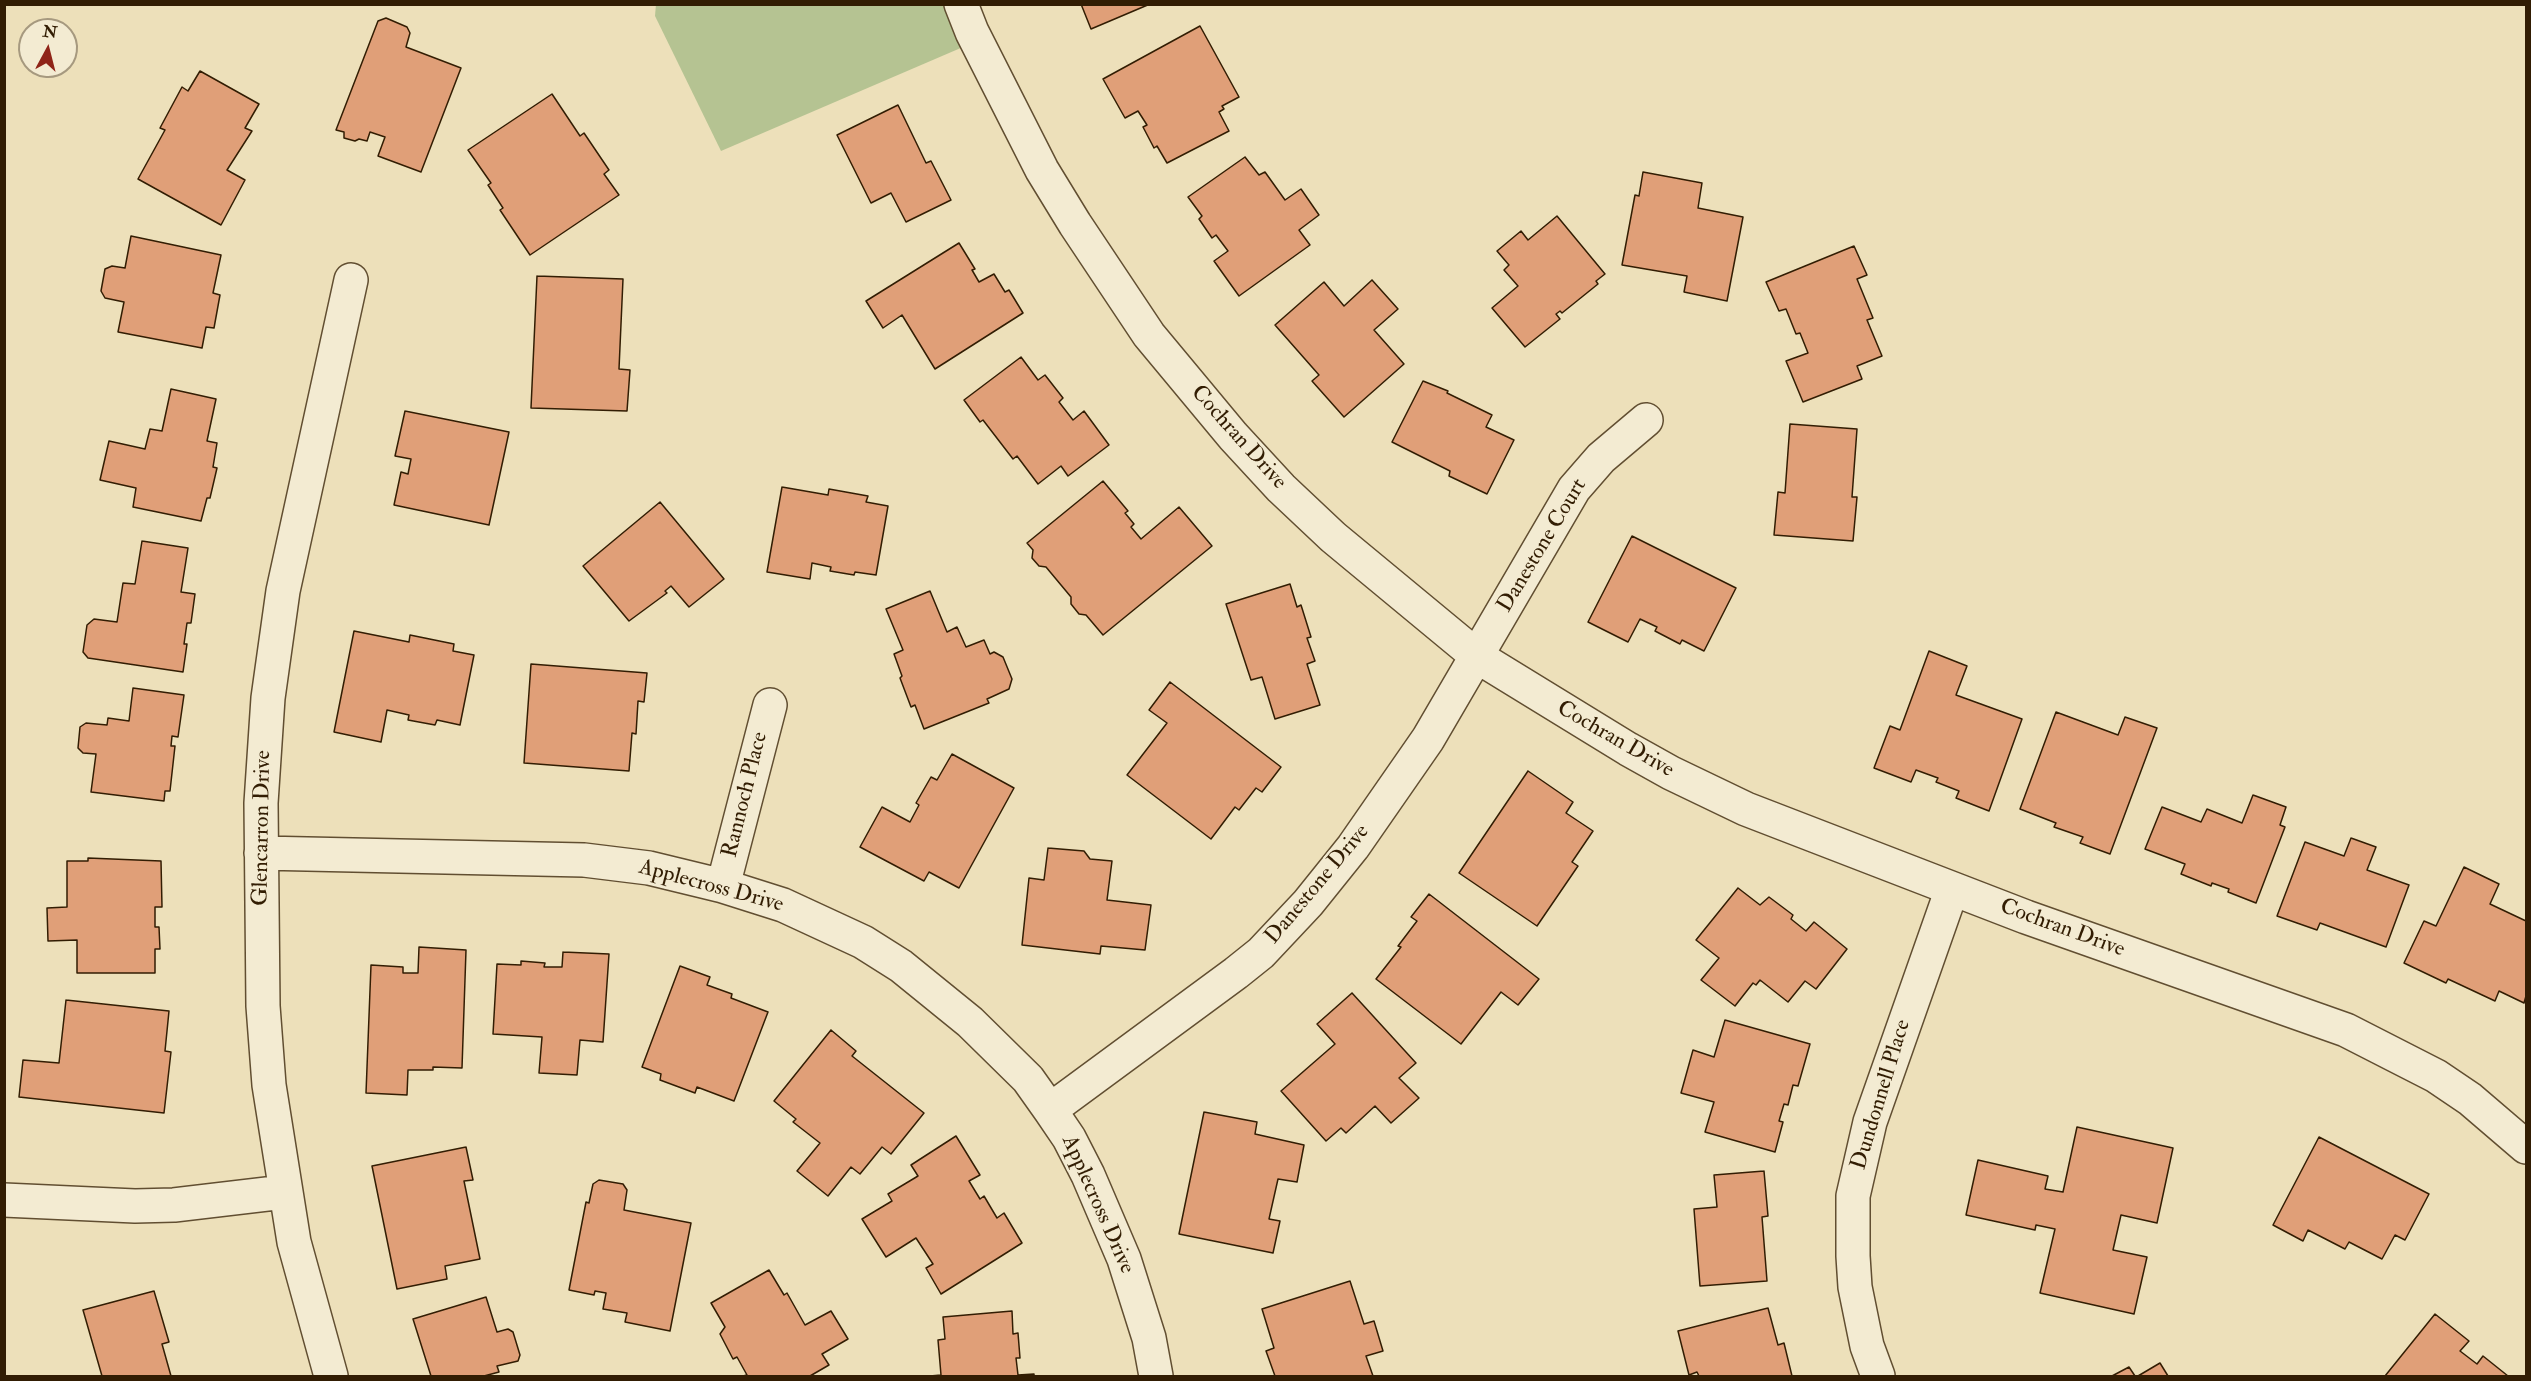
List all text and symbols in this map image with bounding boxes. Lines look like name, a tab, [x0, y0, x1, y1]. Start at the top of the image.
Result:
north arrow	[18, 18, 78, 78]
text: N	[42, 21, 58, 43]
street label: Cochran Drive	[1184, 381, 1292, 495]
street label: Danestone Court	[1493, 474, 1593, 618]
street label: Cochran Drive	[1552, 696, 1678, 784]
street label: Rannoch Place	[718, 729, 774, 861]
street label: Glencarron Drive	[248, 750, 278, 906]
street label: Danestone Drive	[1260, 820, 1376, 950]
street label: Applecross Drive	[636, 855, 786, 919]
street label: Cochran Drive	[1996, 894, 2128, 964]
street label: Dundonnell Place	[1847, 1017, 1917, 1173]
street label: Applecross Drive	[1055, 1132, 1139, 1278]

